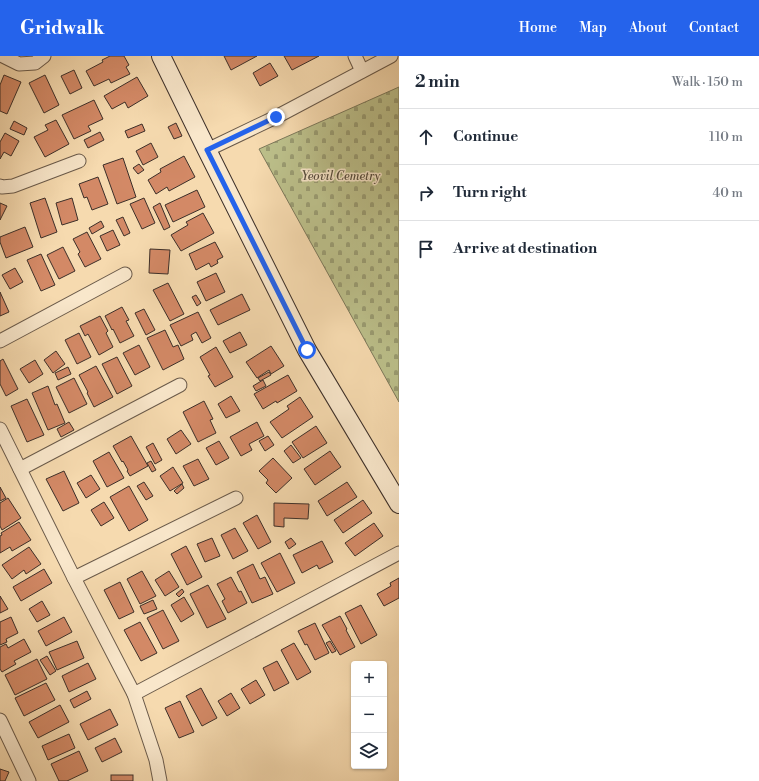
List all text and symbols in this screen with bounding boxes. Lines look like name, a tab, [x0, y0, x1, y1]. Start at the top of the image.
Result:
text: Gridwalk	[20, 16, 104, 40]
text: Home	[519, 19, 557, 37]
text: Map	[579, 19, 607, 37]
text: About	[629, 19, 667, 37]
text: Contact	[689, 19, 739, 37]
text: 2 min	[415, 71, 460, 93]
text: Walk · 150 m	[672, 74, 743, 90]
route end	[267, 108, 285, 126]
icon: ahead	[415, 126, 437, 148]
text: Continue	[453, 127, 518, 146]
text: 110 m	[709, 129, 743, 145]
park label: Yeovil Cemetry	[302, 169, 381, 184]
icon: right	[415, 182, 437, 204]
text: Turn right	[453, 183, 527, 202]
text: 40 m	[713, 185, 743, 201]
icon: arrive	[415, 238, 437, 260]
text: Arrive at destination	[453, 239, 597, 258]
route start	[298, 341, 316, 359]
map controls	[351, 661, 387, 769]
button: +	[351, 661, 387, 697]
button: −	[351, 697, 387, 733]
button: layers	[351, 733, 387, 769]

